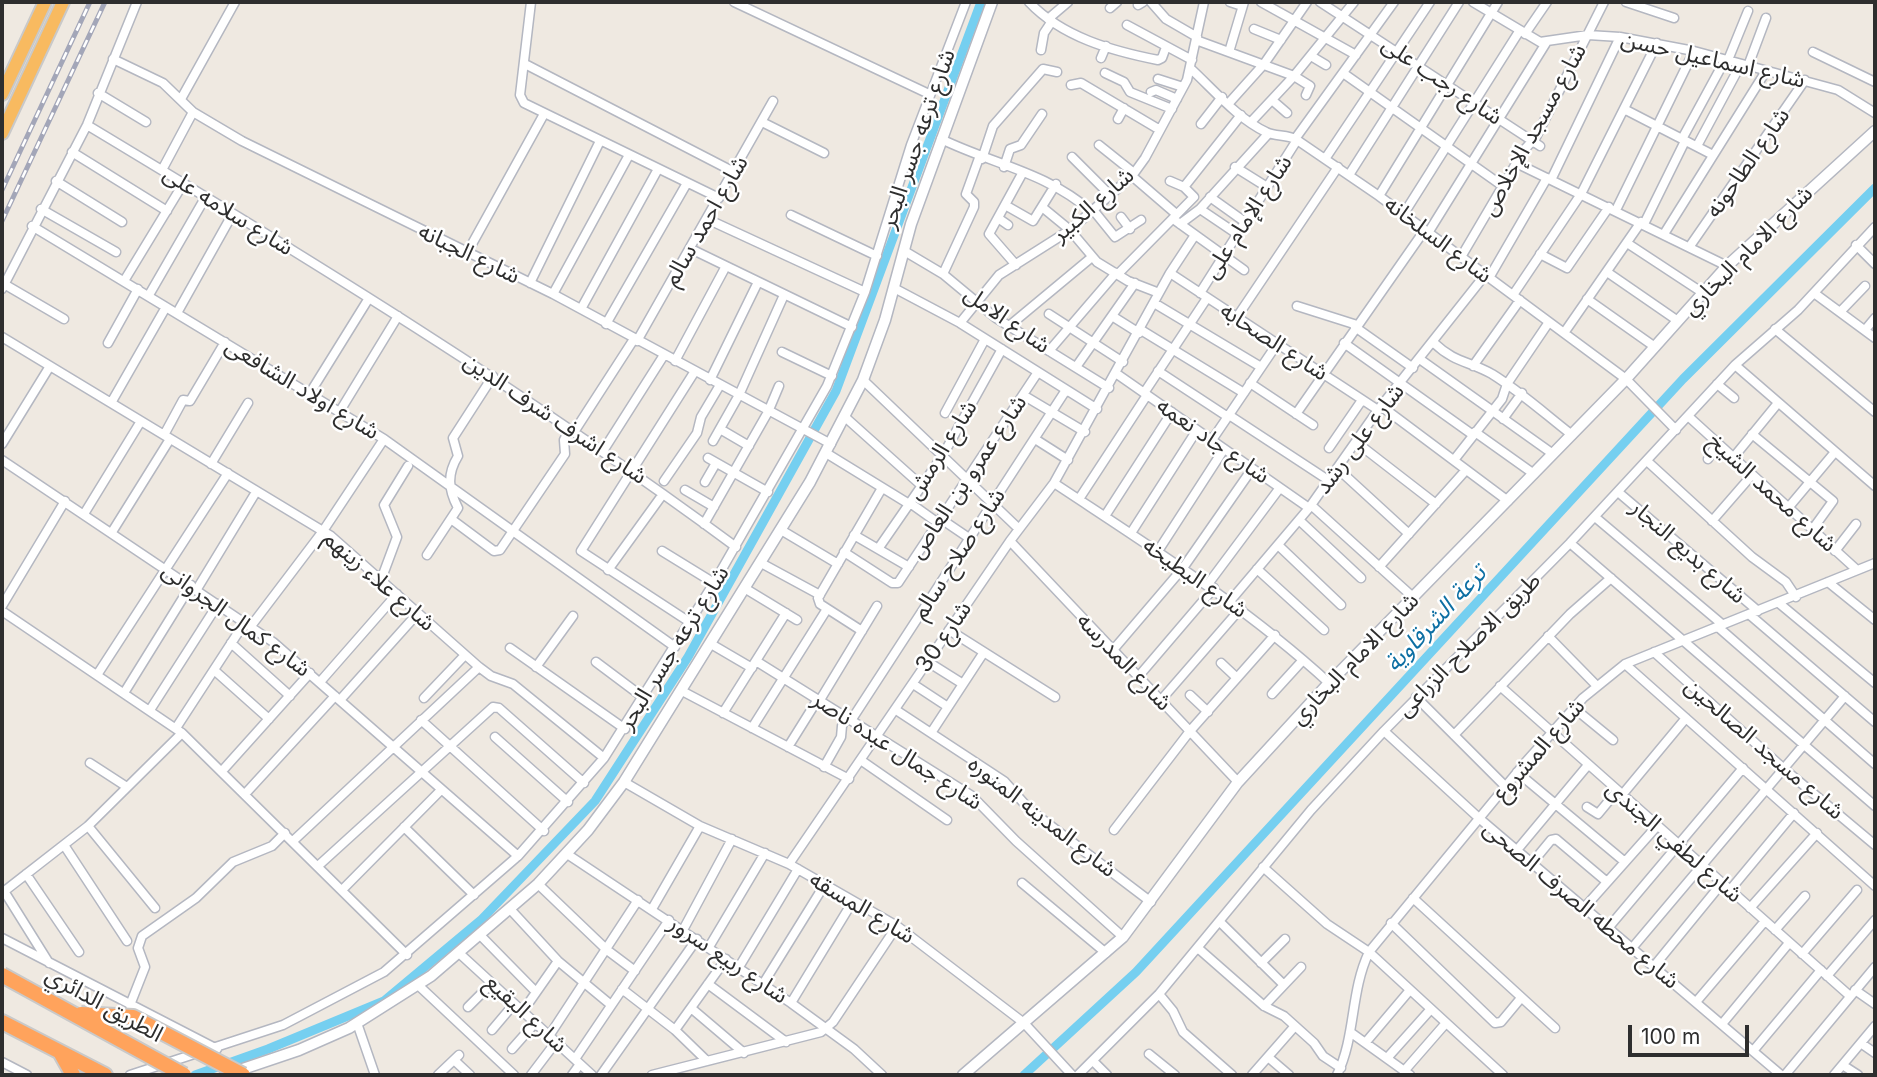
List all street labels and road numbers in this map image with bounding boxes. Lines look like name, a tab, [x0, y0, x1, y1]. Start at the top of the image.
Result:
street label: شارع اسماعيل حسن	[1618, 25, 1808, 95]
street label: شارع رجب على	[1377, 31, 1507, 131]
street label: شارع مسجد الإخلاص	[1475, 39, 1593, 221]
street label: شارع ترعه جسر البحر	[874, 46, 962, 232]
street label: شارع الطاحونه	[1700, 103, 1796, 223]
street label: شارع الإمام على	[1198, 150, 1298, 284]
street label: شارع احمد سالم	[658, 151, 754, 291]
street label: شارع سلامه على	[158, 160, 298, 262]
street label: شارع الكبير	[1046, 162, 1140, 248]
street label: شارع الامام البخاري	[1677, 180, 1819, 322]
street label: شارع السلخانه	[1379, 190, 1497, 290]
street label: شارع الجبانه	[414, 218, 524, 290]
street label: شارع الامل	[959, 280, 1055, 360]
street label: شارع الصحابه	[1215, 297, 1333, 387]
street label: شارع اولاد الشافعى	[220, 332, 384, 446]
street label: شارع اشرف شرف الدين	[458, 347, 652, 491]
street label: شارع على رشد	[1310, 378, 1410, 500]
street label: شارع عمرو بن العاص	[903, 390, 1033, 564]
street label: شارع جاد نعمه	[1151, 392, 1275, 490]
street label: شارع الرمش	[901, 395, 983, 505]
street label: شارع محمد الشيخ	[1702, 428, 1842, 558]
street label: شارع صلاح سالم	[906, 483, 1012, 625]
street label: شارع بديع النجار	[1624, 494, 1752, 610]
street label: شارع علاء زينهم	[317, 525, 441, 637]
street label: شارع البطيخه	[1137, 532, 1253, 624]
street label: شارع كمال الجروانى	[156, 557, 316, 683]
street label: شارع ترعه جسر البحر	[613, 561, 735, 735]
street label: طريق الاصلاح الزراعى	[1391, 567, 1547, 723]
street label: شارع الامام البخاري	[1285, 587, 1425, 731]
street label: شارع 30	[910, 596, 978, 678]
street label: شارع المدرسه	[1071, 607, 1177, 717]
street label: شارع مسجد الصالحين	[1679, 672, 1849, 826]
street label: شارع جمال عبده ناصر	[807, 686, 987, 816]
street label: شارع المشروع	[1487, 693, 1591, 807]
street label: شارع المدينه المنوره	[962, 750, 1122, 884]
street label: شارع لطفي الجندى	[1600, 775, 1748, 909]
street label: شارع محطه الصرف الصحى	[1477, 815, 1685, 995]
street label: شارع المسقه	[804, 866, 920, 950]
street label: شارع ربيع سرور	[663, 910, 793, 1010]
street label: الطريق الدائري	[40, 961, 168, 1049]
street label: شارع البقيع	[479, 969, 573, 1059]

